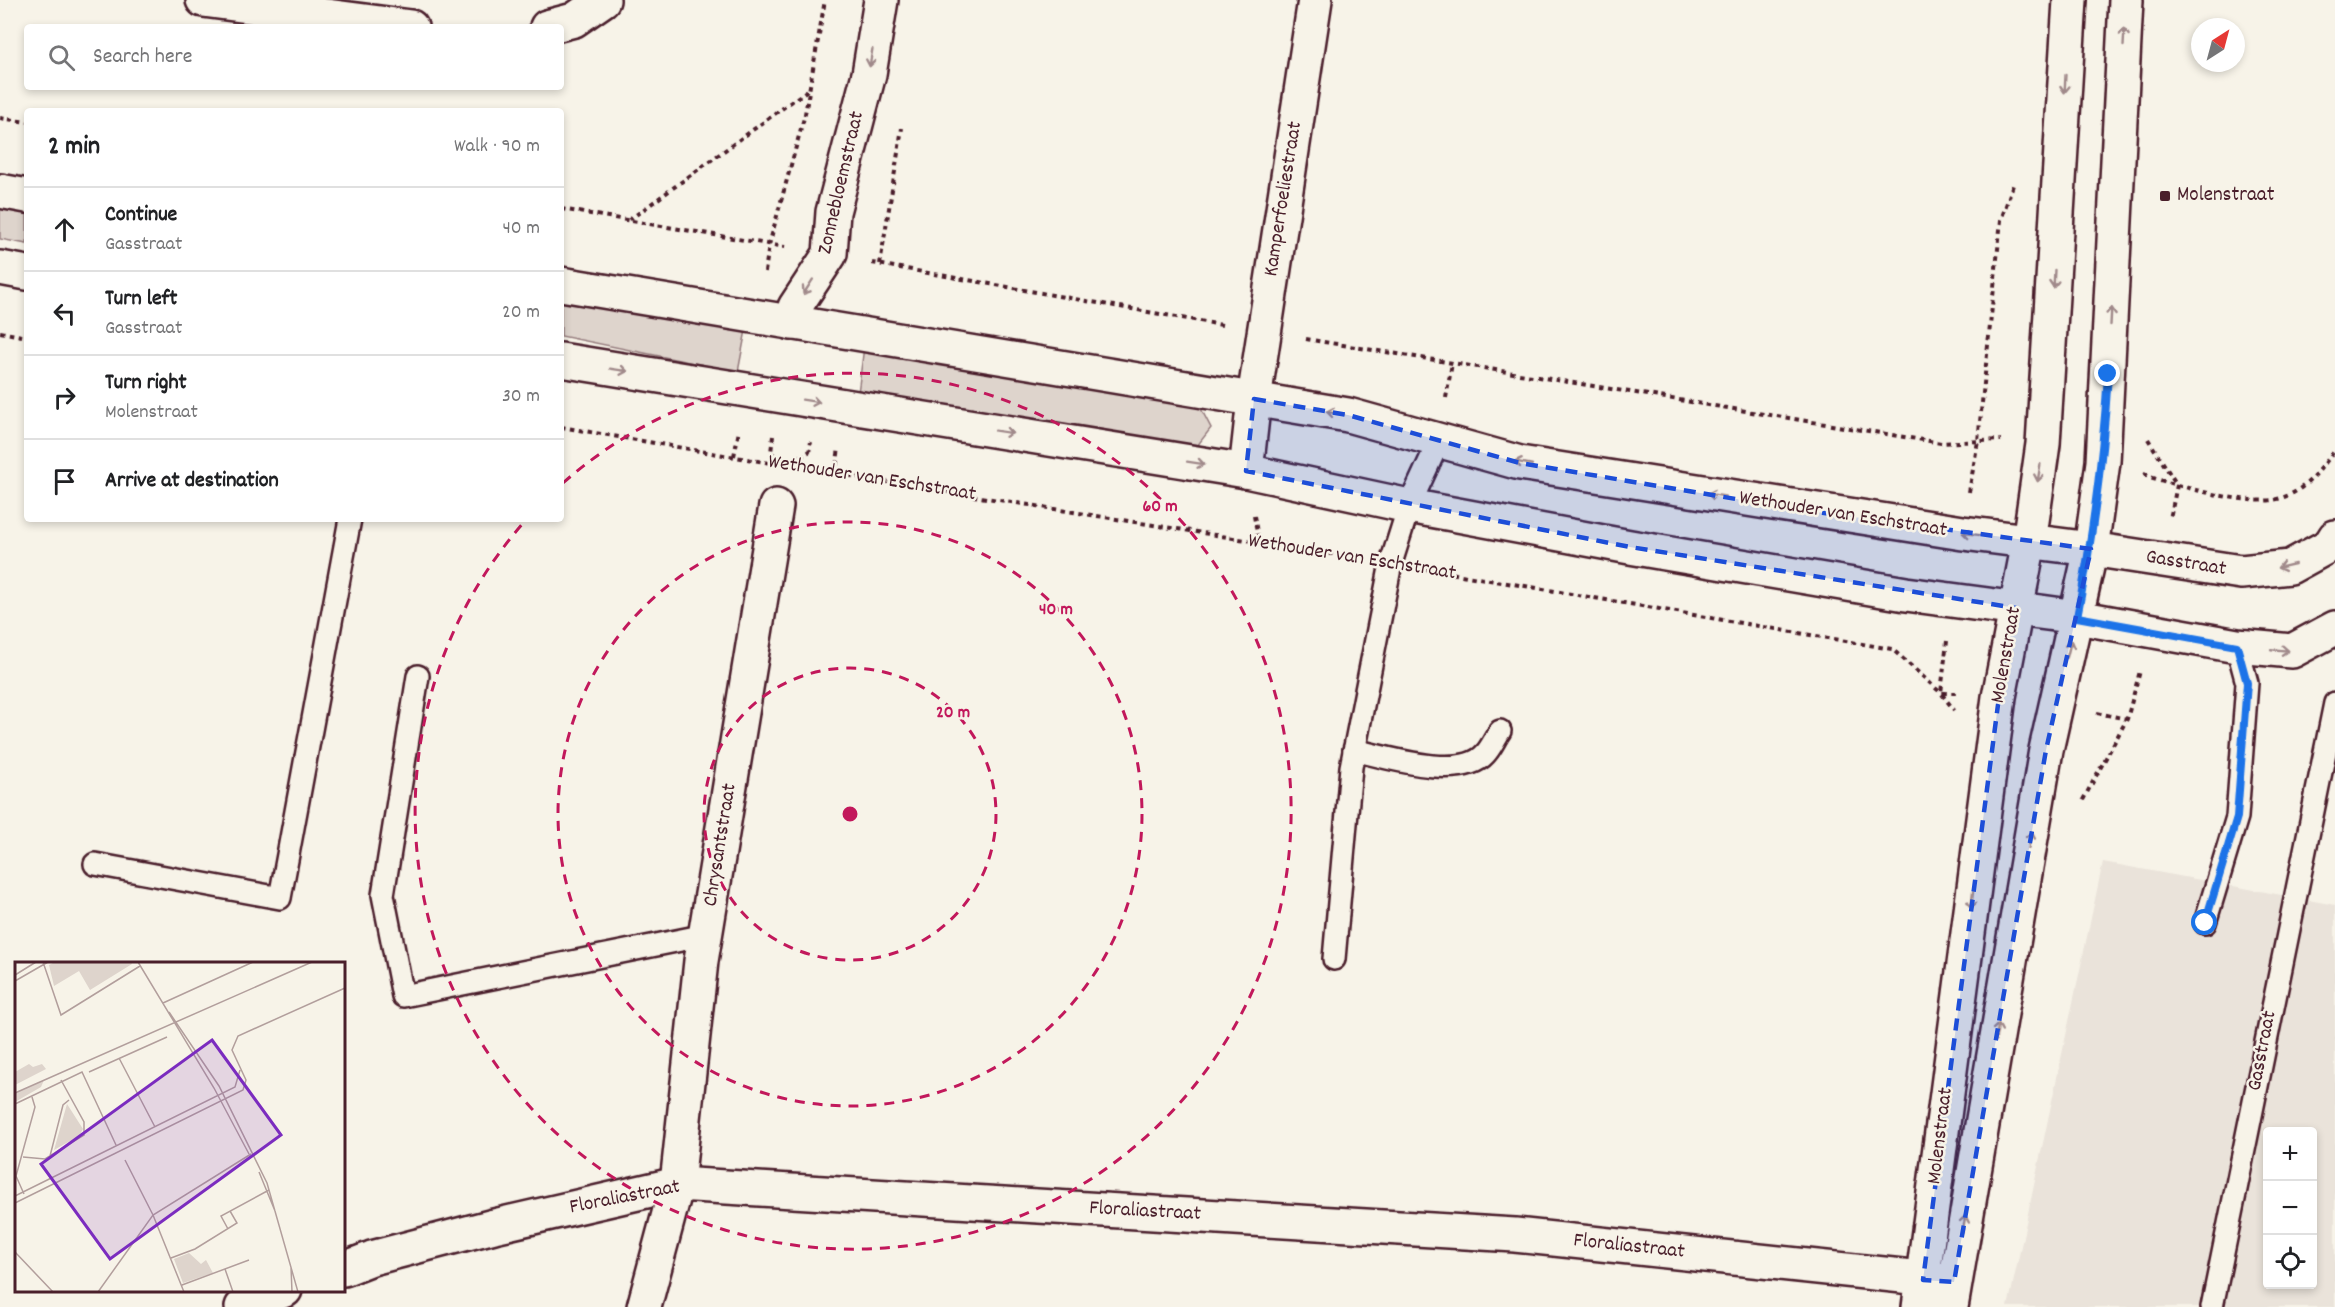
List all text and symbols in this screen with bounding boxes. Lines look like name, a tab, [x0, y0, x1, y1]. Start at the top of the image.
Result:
north arrow	[2191, 18, 2245, 72]
search box	[24, 24, 564, 90]
one-way arrow	[2119, 28, 2130, 48]
icon: search	[45, 41, 78, 74]
text: Search here	[93, 42, 192, 73]
one-way arrow	[866, 47, 877, 67]
one-way arrow	[2060, 74, 2071, 94]
street label: Zonnebloemstraat	[811, 108, 873, 258]
street label: Kamperfoeliestraat	[1257, 119, 1311, 279]
text: 2 min	[48, 129, 100, 166]
text: Walk · 90 m	[454, 133, 540, 161]
place label: Molenstraat	[2177, 181, 2275, 211]
marker: Molenstraat	[2158, 189, 2172, 203]
text: Continue	[105, 200, 177, 231]
icon: ahead	[48, 213, 81, 246]
text: 40 m	[502, 215, 540, 243]
text: Gasstraat	[105, 231, 182, 259]
one-way arrow	[2048, 269, 2059, 289]
one-way arrow	[801, 278, 813, 295]
text: Turn left	[105, 284, 177, 315]
icon: left	[48, 297, 81, 330]
text: 20 m	[502, 299, 540, 327]
one-way arrow	[2105, 307, 2116, 327]
text: Gasstraat	[105, 315, 182, 343]
route end	[2094, 360, 2120, 386]
one-way arrow	[608, 364, 628, 375]
text: Turn right	[105, 368, 187, 399]
icon: right	[48, 381, 81, 414]
text: 30 m	[502, 383, 540, 411]
one-way arrow	[801, 396, 820, 407]
text: Molenstraat	[105, 399, 198, 427]
one-way arrow	[1326, 407, 1345, 418]
one-way arrow	[993, 427, 1013, 438]
street label: Wethouder van Eschstraat	[766, 448, 978, 510]
one-way arrow	[1186, 457, 1206, 468]
one-way arrow	[1514, 457, 1533, 468]
one-way arrow	[2033, 463, 2044, 483]
icon: arrive	[48, 465, 81, 498]
text: Arrive at destination	[105, 466, 279, 497]
street label: Wethouder van Eschstraat	[1737, 484, 1949, 546]
one-way arrow	[1706, 490, 1726, 501]
text: 60 m	[1142, 495, 1178, 520]
street label: Wethouder van Eschstraat	[1246, 527, 1458, 589]
one-way arrow	[1961, 529, 1981, 540]
street label: Gasstraat	[2144, 543, 2229, 585]
one-way arrow	[2277, 561, 2296, 573]
text: 40 m	[1039, 598, 1073, 623]
street label: Molenstraat	[1984, 604, 2030, 706]
one-way arrow	[2064, 640, 2076, 659]
one-way arrow	[2269, 645, 2289, 656]
text: 20 m	[936, 701, 970, 726]
street label: Chrysantstraat	[696, 781, 746, 909]
centre of rings	[840, 804, 860, 824]
one-way arrow	[2025, 830, 2036, 850]
one-way arrow	[1967, 889, 1978, 909]
route start	[2191, 909, 2217, 935]
inset map	[15, 962, 345, 1292]
street label: Gasstraat	[2241, 1008, 2286, 1094]
one-way arrow	[1992, 1023, 2003, 1042]
street label: Molenstraat	[1920, 1086, 1962, 1186]
map controls	[2263, 1127, 2317, 1289]
button: +	[2263, 1127, 2317, 1181]
street label: Floraliastraat	[567, 1173, 683, 1223]
button: −	[2263, 1181, 2317, 1235]
street label: Floraliastraat	[1088, 1194, 1202, 1230]
one-way arrow	[1959, 1215, 1970, 1234]
street label: Floraliastraat	[1572, 1226, 1686, 1268]
button: locate	[2263, 1235, 2317, 1289]

